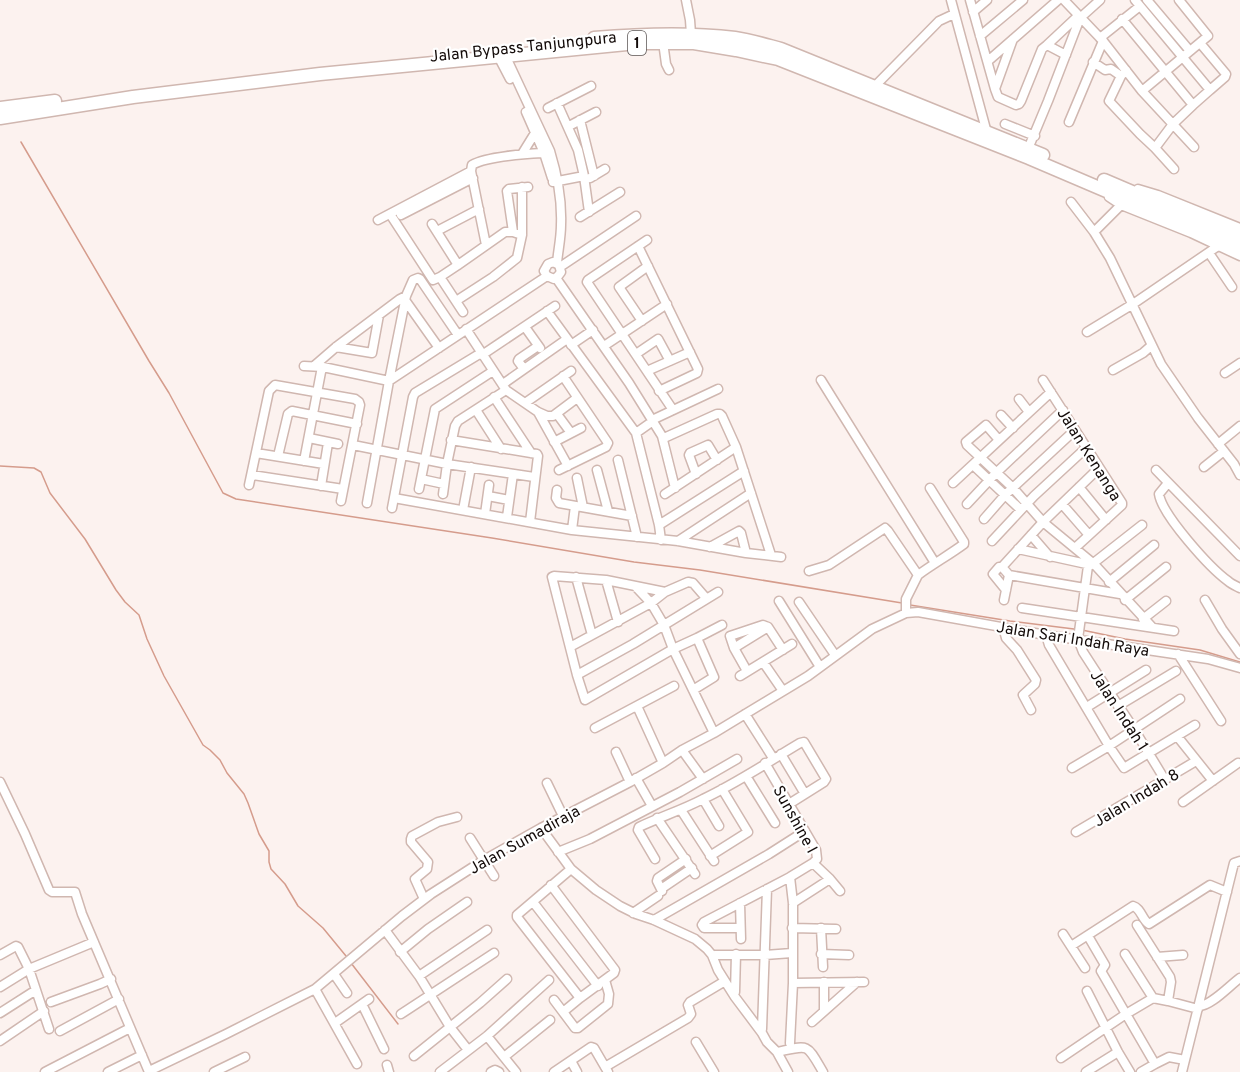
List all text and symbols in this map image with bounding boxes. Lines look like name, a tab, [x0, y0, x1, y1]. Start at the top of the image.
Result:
street label: Jalan Bypass Tanjungpura	[429, 28, 618, 68]
road number: 1	[628, 31, 646, 55]
street label: Jalan Kenanga	[1052, 405, 1125, 505]
street label: Jalan Sari Indah Raya	[995, 618, 1150, 662]
street label: Jalan Indah 1	[1085, 667, 1152, 755]
street label: Jalan Indah 8	[1091, 765, 1184, 832]
street label: Sunshine I	[767, 783, 821, 857]
street label: Jalan Sumadiraja	[466, 802, 584, 880]

